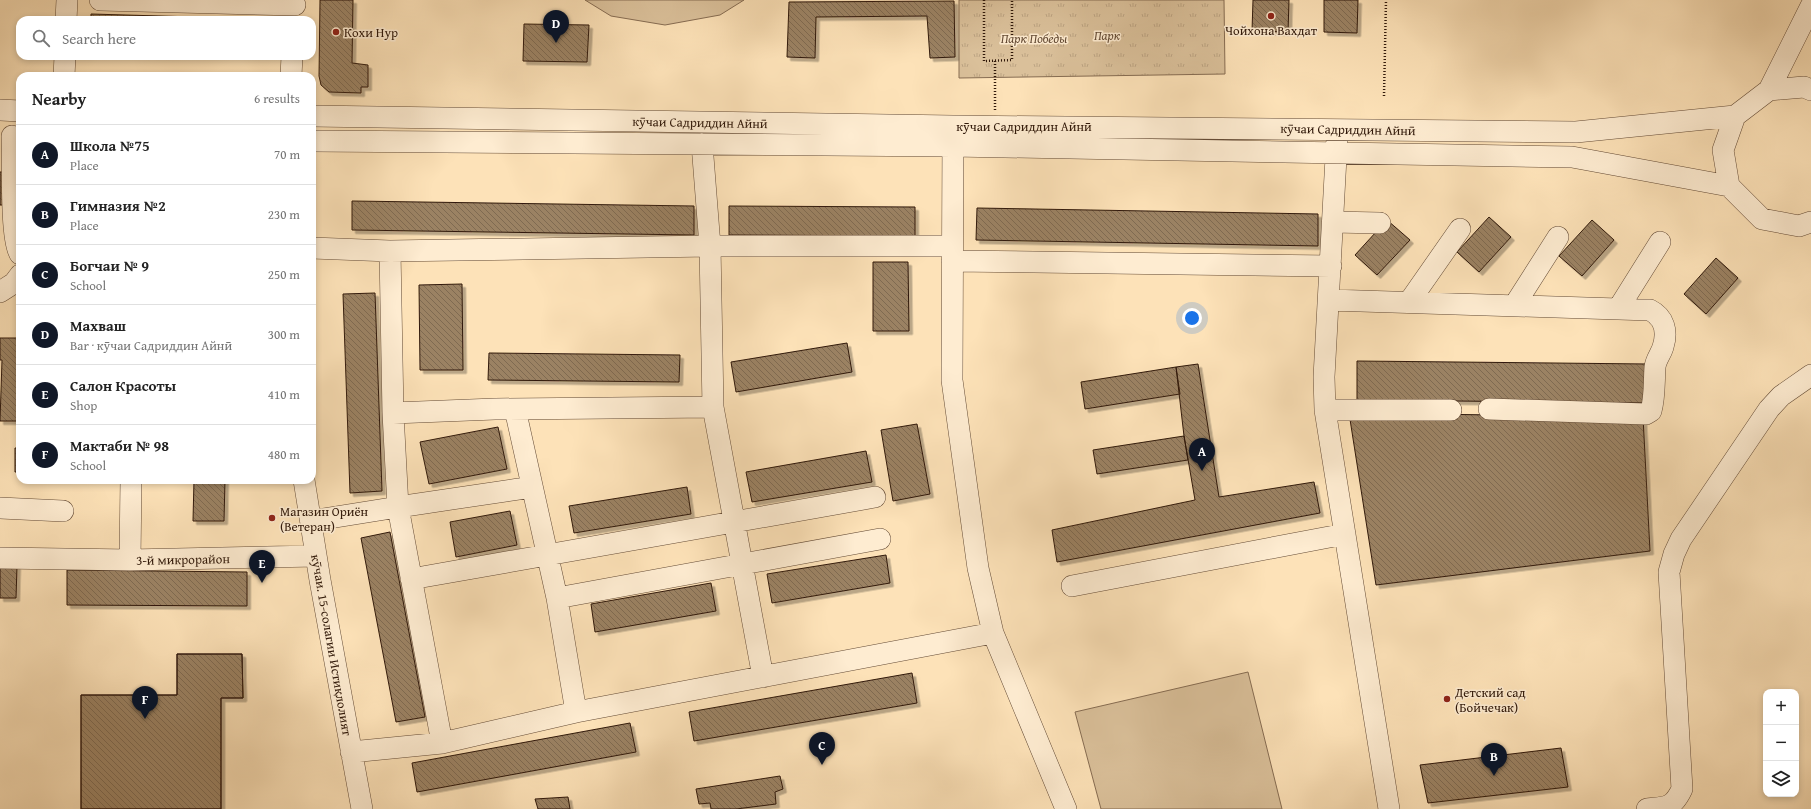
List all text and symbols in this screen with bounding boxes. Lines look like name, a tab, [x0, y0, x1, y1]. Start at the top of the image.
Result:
pin: D	[543, 10, 569, 43]
marker: Чойхона Вахдат	[1266, 11, 1276, 21]
search box	[16, 16, 316, 60]
place label: Чойхона Вахдат	[1225, 21, 1318, 40]
place label: Кохи Нур	[344, 23, 398, 42]
park label: Парк	[1094, 26, 1121, 45]
icon: search	[30, 27, 52, 49]
marker: Кохи Нур	[331, 27, 341, 37]
text: Search here	[62, 28, 136, 49]
park label: Парк Победы	[1001, 29, 1067, 48]
text: Nearby	[32, 86, 86, 111]
text: 6 results	[254, 89, 300, 108]
street label: кӯчаи Садриддин Айнӣ	[632, 112, 768, 133]
street label: кӯчаи Садриддин Айнӣ	[956, 117, 1092, 136]
street label: кӯчаи Садриддин Айнӣ	[1280, 119, 1416, 140]
text: Школа №75	[70, 135, 150, 156]
text: A	[41, 145, 49, 164]
text: 70 m	[274, 145, 300, 164]
text: Place	[70, 156, 99, 175]
text: Гимназия №2	[70, 195, 166, 216]
text: B	[41, 205, 49, 224]
text: 230 m	[268, 205, 300, 224]
text: Place	[70, 216, 99, 235]
text: Богчаи № 9	[70, 255, 149, 276]
text: C	[41, 265, 49, 284]
text: 250 m	[268, 265, 300, 284]
text: School	[70, 276, 106, 295]
your location	[1182, 308, 1202, 328]
text: Махваш	[70, 315, 126, 336]
text: D	[41, 325, 49, 344]
text: 300 m	[268, 325, 300, 344]
text: Bar · кӯчаи Садриддин Айнӣ	[70, 336, 232, 355]
text: Салон Красоты	[70, 375, 176, 396]
text: E	[42, 385, 48, 404]
text: 410 m	[268, 385, 300, 404]
text: Shop	[70, 396, 97, 415]
text: Мактаби № 98	[70, 435, 169, 456]
pin: A	[1189, 438, 1215, 471]
text: F	[42, 445, 48, 464]
text: 480 m	[268, 445, 300, 464]
text: School	[70, 456, 106, 475]
place label: Магазин Ориён (Ветеран)	[280, 502, 369, 536]
marker: Магазин Ориён (Ветеран)	[267, 513, 277, 523]
street label: 3-й микрорайон	[136, 549, 231, 570]
pin: E	[249, 550, 275, 583]
street label: кӯчаи. 15-солагии Истиқлолият	[306, 553, 357, 738]
place label: Детский сад (Бойчечак)	[1454, 683, 1526, 717]
pin: F	[132, 686, 158, 719]
map controls	[1763, 689, 1799, 797]
button: +	[1763, 689, 1799, 725]
marker: Детский сад (Бойчечак)	[1442, 694, 1452, 704]
button: −	[1763, 725, 1799, 761]
pin: C	[809, 732, 835, 765]
pin: B	[1481, 743, 1507, 776]
button: layers	[1763, 761, 1799, 797]

